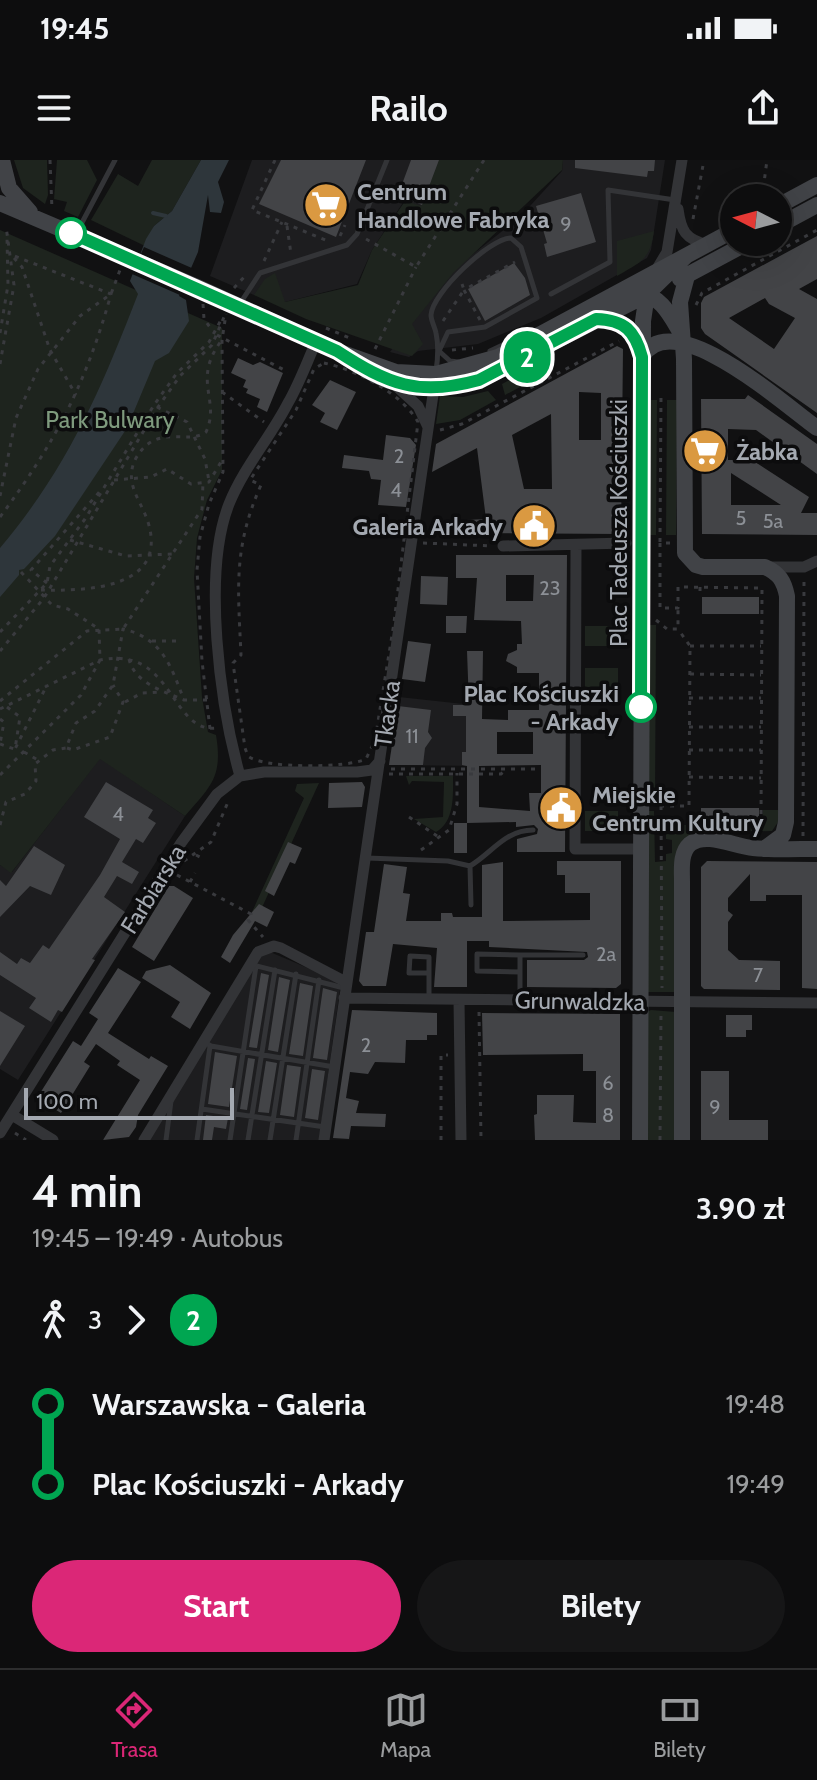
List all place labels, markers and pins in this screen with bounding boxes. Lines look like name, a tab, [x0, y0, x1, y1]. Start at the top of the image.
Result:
place label: Centrum Handlowe Fabryka	[357, 177, 550, 234]
supermarket icon: Centrum Handlowe Fabryka	[302, 181, 350, 229]
unlabelled marker	[56, 218, 86, 248]
supermarket icon: Żabka	[681, 427, 729, 475]
place label: Żabka	[736, 437, 798, 466]
public building icon: Galeria Arkady	[510, 502, 558, 550]
place label: Galeria Arkady	[353, 512, 503, 541]
place label: Plac Kościuszki - Arkady	[463, 679, 619, 736]
marker: Plac Kościuszki - Arkady	[626, 692, 656, 722]
place label: Miejskie Centrum Kultury	[592, 780, 764, 837]
public building icon: Miejskie Centrum Kultury	[537, 784, 585, 832]

